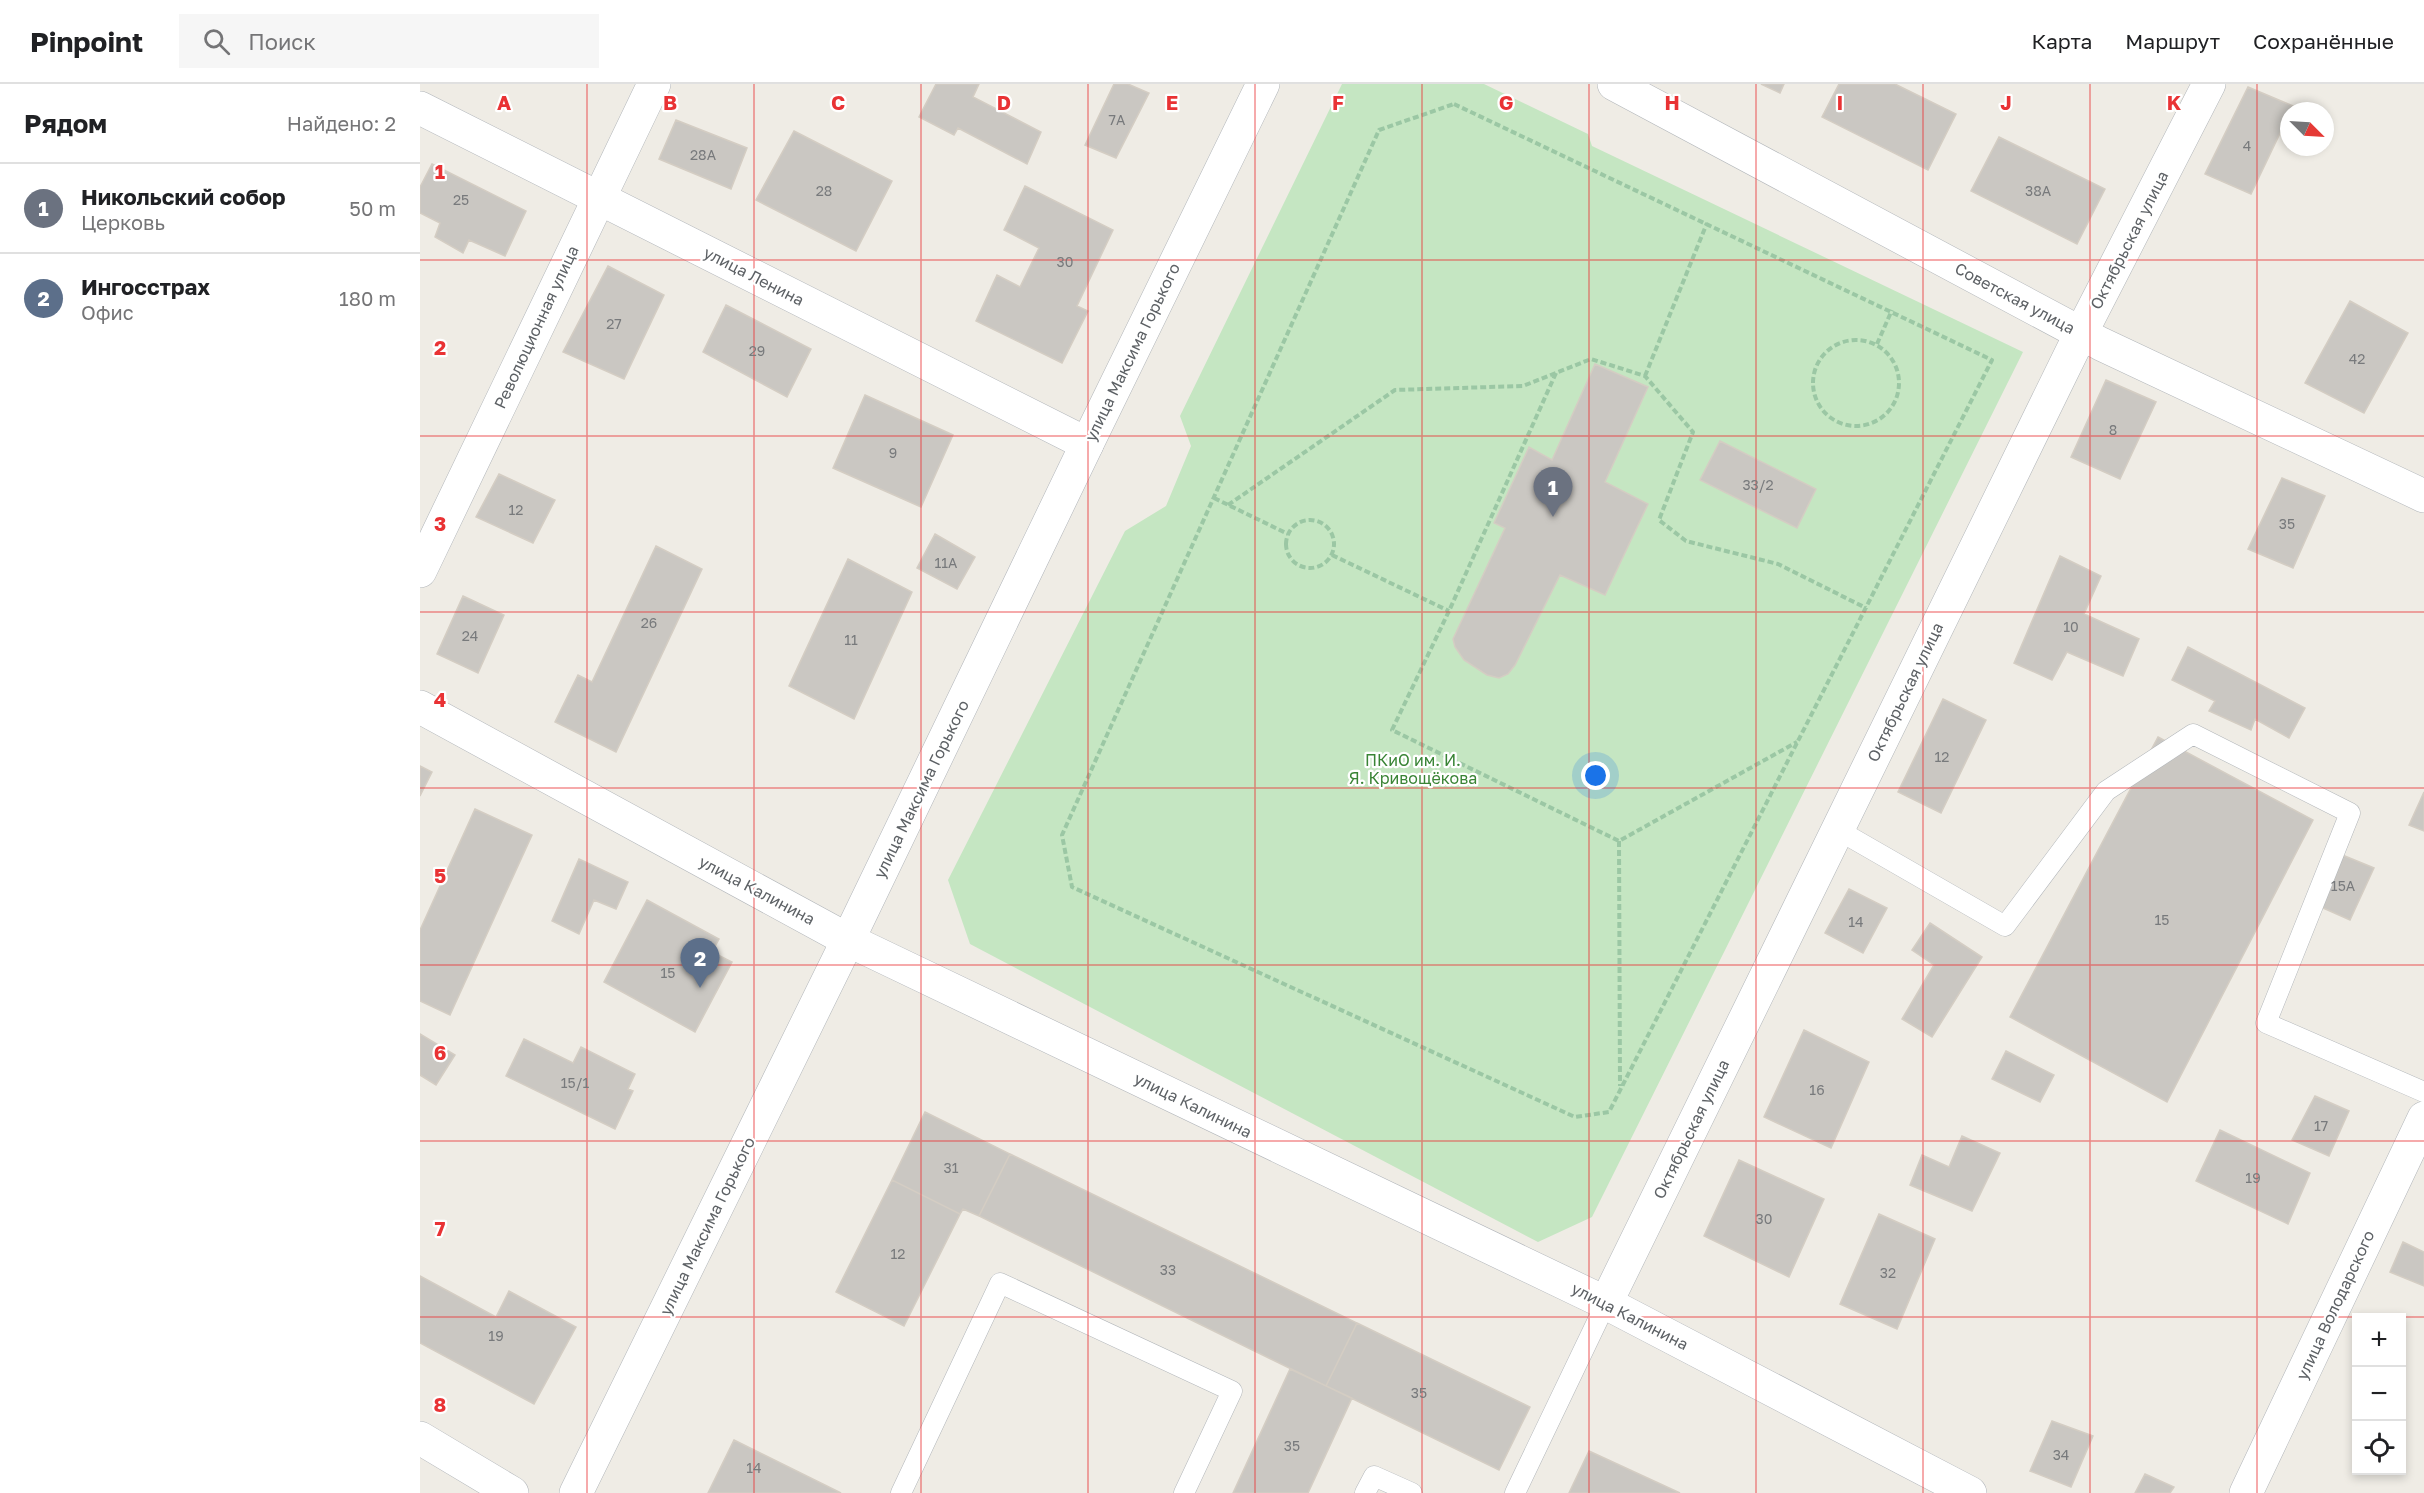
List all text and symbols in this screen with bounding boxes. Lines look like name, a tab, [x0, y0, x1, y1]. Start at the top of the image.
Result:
search box	[179, 14, 599, 68]
text: Pinpoint	[30, 25, 143, 58]
icon: search	[200, 25, 233, 58]
text: Поиск	[248, 28, 316, 55]
text: Карта	[2031, 28, 2092, 54]
text: Маршрут	[2125, 28, 2220, 54]
text: Сохранённые	[2253, 28, 2394, 54]
text: A	[497, 90, 511, 114]
text: B	[663, 90, 677, 114]
text: C	[831, 90, 845, 114]
text: D	[997, 90, 1011, 114]
text: E	[1166, 90, 1178, 114]
text: F	[1332, 90, 1344, 114]
text: G	[1499, 90, 1513, 114]
text: H	[1664, 90, 1680, 114]
text: I	[1837, 90, 1843, 114]
text: J	[2000, 90, 2012, 114]
text: K	[2167, 90, 2182, 114]
north arrow	[2280, 102, 2334, 156]
text: Рядом	[24, 108, 107, 139]
text: Найдено: 2	[287, 111, 396, 135]
house number: 7А	[1109, 111, 1126, 128]
house number: 4	[2243, 137, 2251, 154]
house number: 28А	[690, 146, 717, 163]
text: 1	[435, 159, 445, 183]
street label: Октябрьская улица	[2085, 167, 2173, 313]
house number: 28	[816, 182, 832, 199]
house number: 38А	[2025, 182, 2052, 199]
text: Никольский собор	[81, 183, 286, 210]
house number: 25	[453, 191, 469, 208]
text: 1	[38, 196, 49, 220]
text: 50 m	[349, 196, 396, 220]
text: Церковь	[81, 210, 165, 234]
street label: Революционная улица	[489, 242, 583, 412]
street label: улица Ленина	[700, 242, 808, 310]
house number: 30	[1057, 253, 1073, 270]
street label: Советская улица	[1952, 258, 2078, 338]
street label: улица Максима Горького	[1080, 260, 1184, 444]
text: Ингосстрах	[81, 273, 210, 300]
text: 2	[37, 286, 50, 310]
text: 180 m	[339, 286, 396, 310]
text: Офис	[81, 300, 134, 324]
house number: 27	[606, 315, 622, 332]
text: 2	[434, 335, 446, 359]
house number: 29	[749, 342, 765, 359]
house number: 42	[2349, 350, 2365, 367]
house number: 8	[2109, 421, 2117, 438]
house number: 9	[889, 444, 897, 461]
pin: 1	[1534, 468, 1572, 517]
house number: 33/2	[1742, 476, 1774, 493]
house number: 12	[509, 501, 523, 518]
text: 3	[434, 511, 446, 535]
house number: 35	[2279, 515, 2295, 532]
house number: 11А	[935, 554, 958, 571]
house number: 26	[641, 614, 657, 631]
house number: 10	[2063, 618, 2079, 635]
street label: Октябрьская улица	[1863, 619, 1947, 765]
house number: 24	[462, 627, 478, 644]
house number: 11	[844, 631, 858, 648]
text: 4	[434, 687, 446, 711]
street label: улица Максима Горького	[869, 697, 973, 881]
house number: 12	[1935, 748, 1949, 765]
park label: ПКиО им. И. Я. Кривощёкова	[1349, 750, 1477, 788]
your location	[1581, 761, 1610, 790]
street label: улица Калинина	[696, 851, 818, 929]
text: 5	[434, 863, 446, 887]
house number: 15А	[2331, 877, 2356, 894]
house number: 15	[2155, 911, 2169, 928]
house number: 14	[1848, 913, 1864, 930]
pin: 2	[680, 938, 720, 988]
house number: 15	[661, 964, 675, 981]
text: 6	[434, 1040, 446, 1064]
street label: Октябрьская улица	[1649, 1056, 1733, 1202]
street label: улица Калинина	[1131, 1068, 1255, 1142]
house number: 15/1	[561, 1074, 589, 1091]
house number: 16	[1809, 1081, 1825, 1098]
house number: 17	[2314, 1117, 2328, 1134]
street label: улица Максима Горького	[655, 1134, 759, 1318]
house number: 31	[944, 1159, 959, 1176]
house number: 19	[2245, 1169, 2261, 1186]
house number: 30	[1756, 1210, 1772, 1227]
text: 7	[435, 1216, 446, 1240]
street label: улица Володарского	[2292, 1227, 2378, 1383]
house number: 12	[891, 1245, 905, 1262]
house number: 33	[1160, 1261, 1176, 1278]
house number: 32	[1880, 1264, 1896, 1281]
street label: улица Калинина	[1568, 1278, 1692, 1354]
map controls	[2352, 1313, 2406, 1475]
button: +	[2352, 1313, 2406, 1367]
house number: 19	[488, 1327, 504, 1344]
button: −	[2352, 1367, 2406, 1421]
house number: 35	[1411, 1384, 1427, 1401]
text: 8	[434, 1392, 446, 1416]
button: locate	[2352, 1421, 2406, 1475]
house number: 35	[1284, 1437, 1300, 1454]
house number: 34	[2053, 1446, 2069, 1463]
house number: 14	[746, 1459, 762, 1476]

